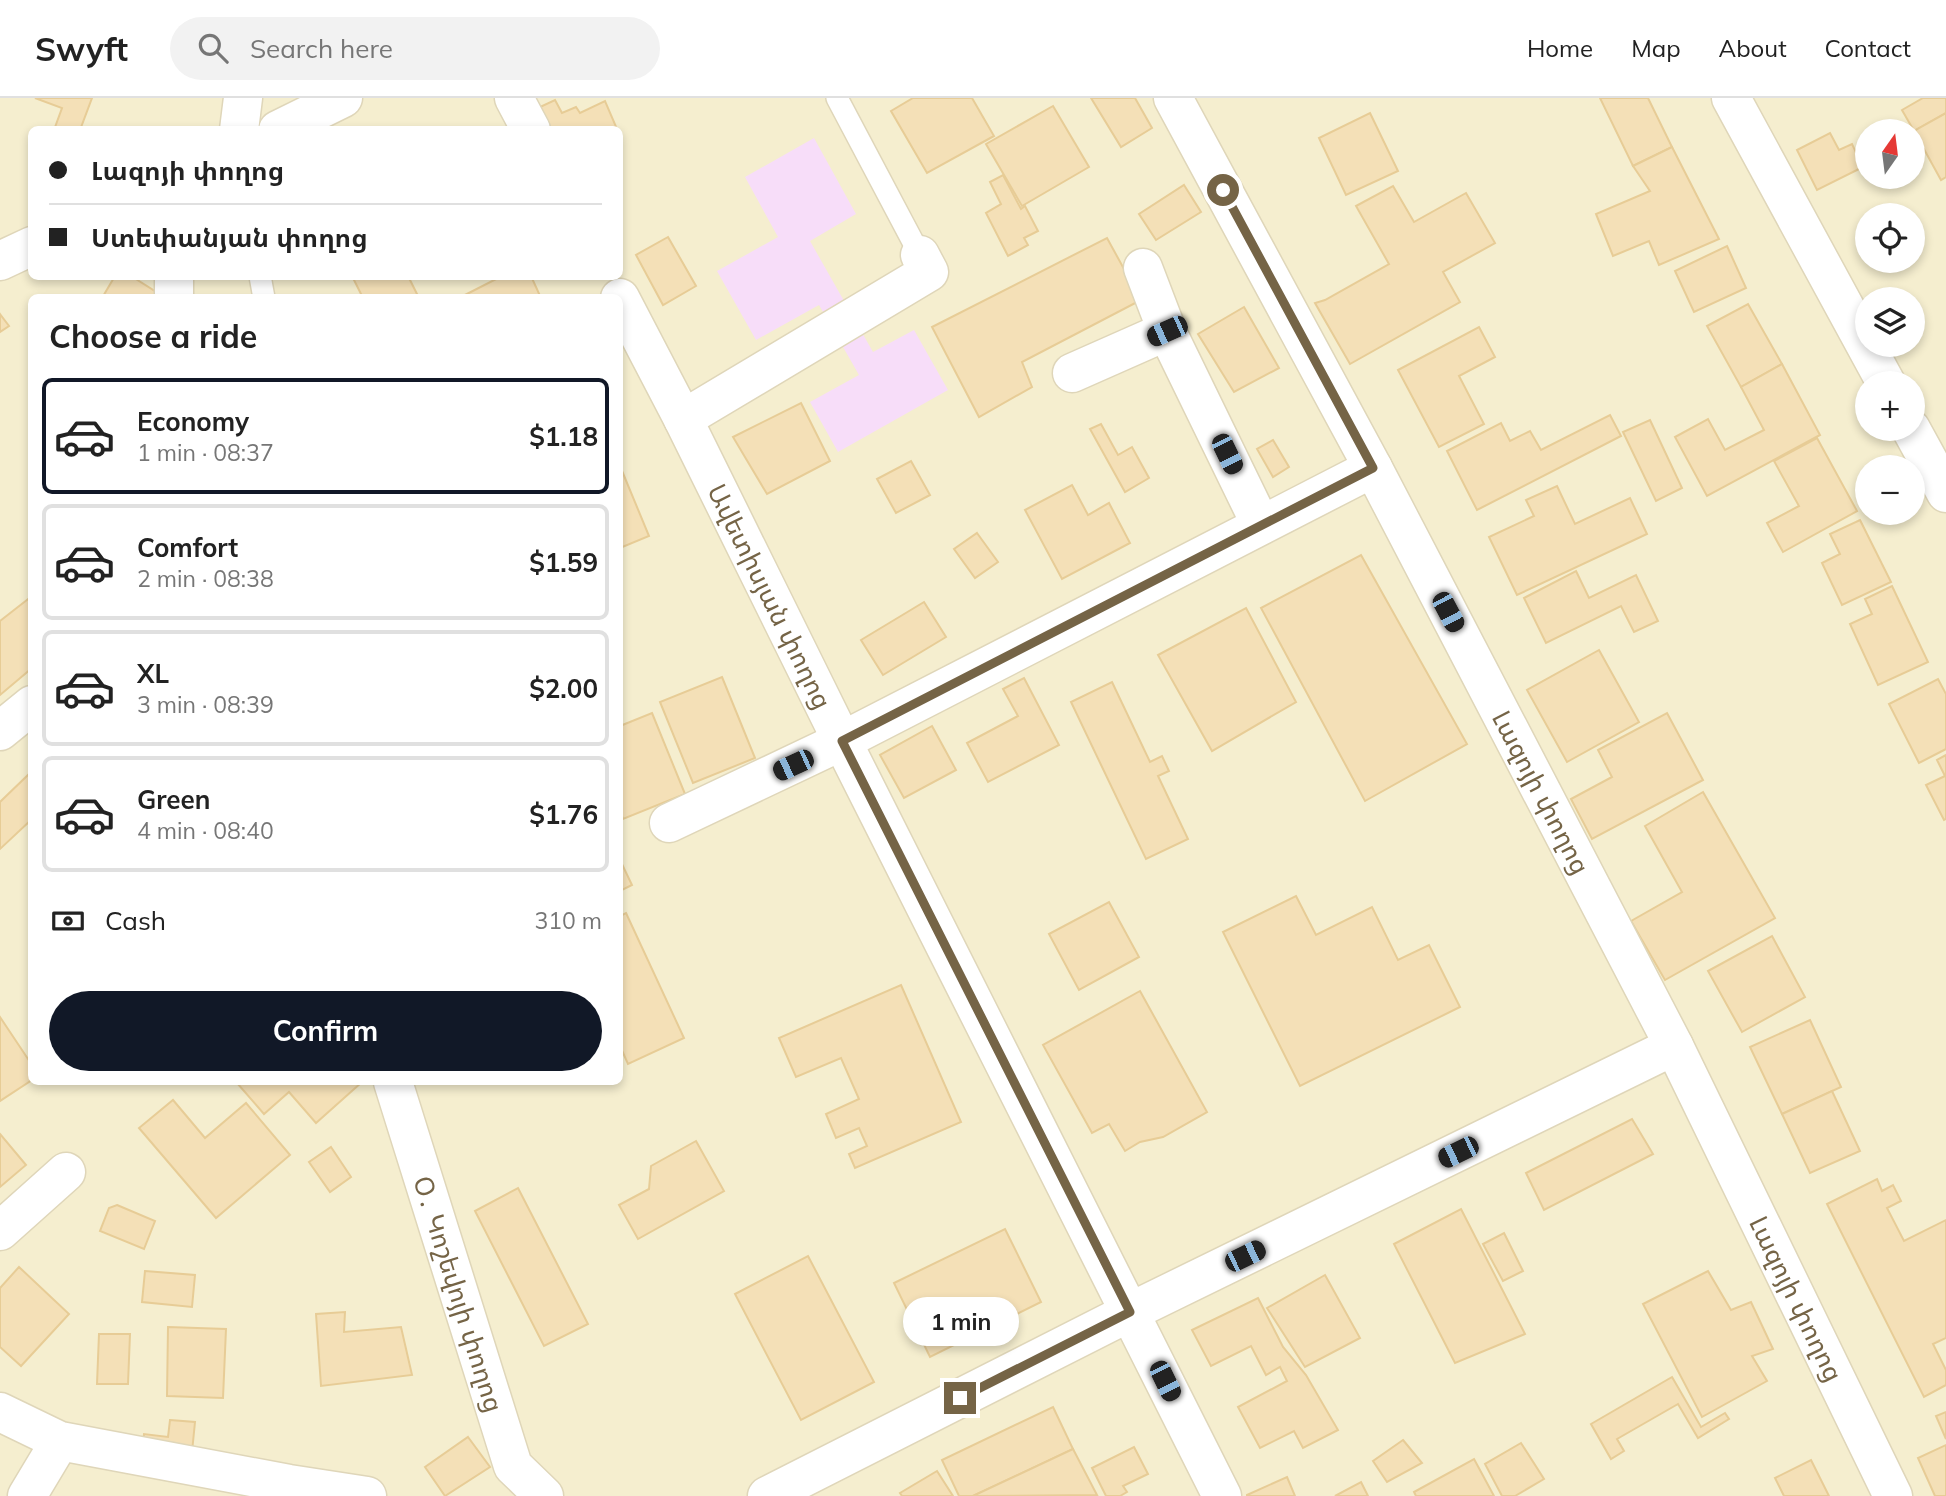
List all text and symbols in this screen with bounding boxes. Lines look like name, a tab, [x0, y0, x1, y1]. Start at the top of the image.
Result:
search box	[170, 17, 660, 80]
text: Swyft	[35, 28, 128, 69]
icon: search	[194, 29, 232, 67]
text: Search here	[250, 32, 393, 65]
text: Home	[1527, 33, 1593, 63]
text: Map	[1631, 33, 1681, 63]
text: About	[1719, 33, 1787, 63]
text: Contact	[1825, 33, 1911, 63]
north arrow	[1855, 119, 1925, 189]
map controls	[1855, 119, 1925, 525]
text: Լազոյի փողոց	[91, 154, 284, 187]
route start	[1207, 174, 1239, 206]
button: locate	[1855, 203, 1925, 273]
text: Ստեփանյան փողոց	[91, 221, 368, 254]
button: layers	[1855, 287, 1925, 357]
car	[1144, 313, 1191, 349]
text: Choose a ride	[49, 316, 257, 356]
button: +	[1855, 371, 1925, 441]
icon: car	[53, 405, 116, 468]
text: Economy	[137, 405, 249, 438]
text: $1.18	[529, 420, 598, 453]
car	[1209, 431, 1246, 477]
text: 1 min · 08:37	[137, 438, 274, 467]
button: −	[1855, 455, 1925, 525]
street label: Ավետիսյան փողոց	[701, 478, 840, 714]
icon: car	[53, 531, 116, 594]
text: Comfort	[137, 531, 238, 564]
text: $1.59	[529, 546, 598, 579]
text: 2 min · 08:38	[137, 564, 274, 593]
car	[1429, 589, 1468, 635]
icon: car	[53, 657, 116, 720]
text: XL	[137, 657, 169, 690]
text: $2.00	[529, 672, 598, 705]
text: 3 min · 08:39	[137, 690, 274, 719]
street label: Լազոյի փողոց	[1486, 705, 1598, 880]
car	[770, 747, 817, 783]
icon: car	[53, 783, 116, 846]
text: Green	[137, 783, 210, 816]
text: $1.76	[529, 798, 598, 831]
text: 4 min · 08:40	[137, 816, 274, 845]
icon: cash	[49, 902, 87, 940]
text: Cash	[105, 904, 166, 937]
text: 310 m	[534, 906, 602, 935]
button: Confirm	[49, 991, 602, 1071]
car	[1435, 1133, 1482, 1171]
street label: Օ․ Կոշեվոյի փողոց	[407, 1172, 512, 1416]
street label: Լազոյի փողոց	[1743, 1210, 1851, 1387]
car	[1222, 1237, 1269, 1275]
callout: 1 min	[902, 1296, 1018, 1346]
text: 1 min	[931, 1307, 991, 1336]
car	[1147, 1358, 1184, 1404]
route end	[944, 1382, 976, 1414]

